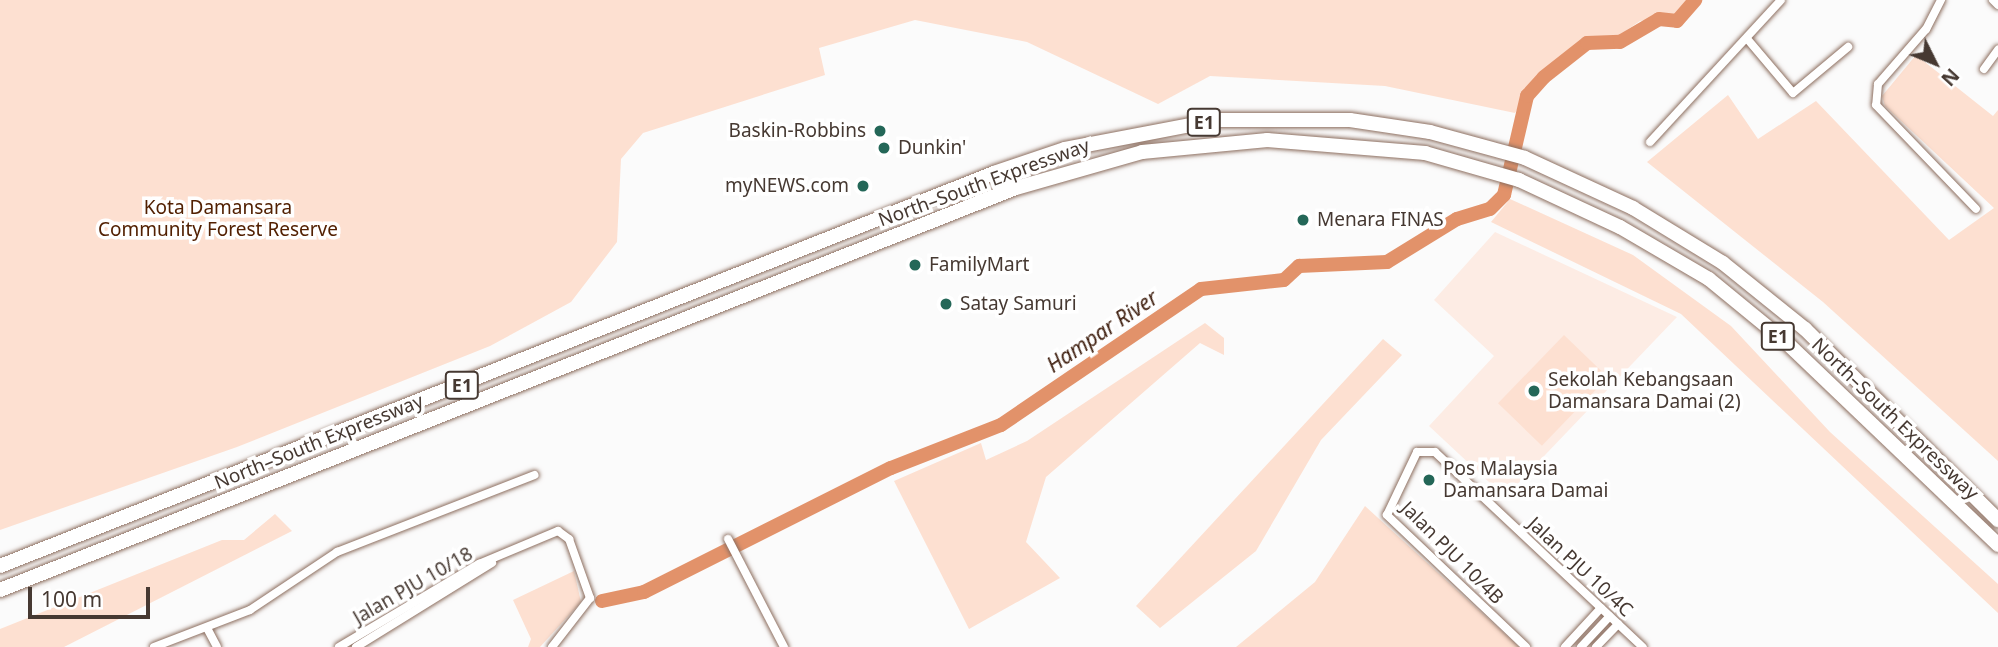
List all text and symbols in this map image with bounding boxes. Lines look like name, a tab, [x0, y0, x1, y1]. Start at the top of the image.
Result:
north arrow	[1900, 28, 1970, 98]
text: N	[1936, 63, 1965, 92]
road number: E1	[1186, 107, 1222, 136]
place label: Baskin-Robbins	[729, 120, 866, 142]
marker: Baskin-Robbins	[872, 123, 888, 139]
street label: North–South Expressway	[875, 134, 1093, 232]
place label: Dunkin'	[898, 137, 966, 159]
marker: Dunkin'	[876, 140, 892, 156]
place label: myNEWS.com	[725, 175, 849, 197]
marker: myNEWS.com	[855, 178, 871, 194]
park label: Kota Damansara Community Forest Reserve	[98, 197, 338, 241]
place label: Menara FINAS	[1317, 209, 1444, 231]
marker: Menara FINAS	[1295, 212, 1311, 228]
place label: FamilyMart	[929, 254, 1029, 276]
marker: FamilyMart	[907, 257, 923, 273]
water label: Hampar River	[1042, 285, 1162, 377]
place label: Satay Samuri	[960, 293, 1077, 315]
marker: Satay Samuri	[938, 296, 954, 312]
road number: E1	[1760, 322, 1796, 350]
street label: North–South Expressway	[1807, 333, 1983, 505]
place label: Sekolah Kebangsaan Damansara Damai (2)	[1548, 369, 1741, 413]
road number: E1	[444, 370, 480, 400]
marker: Sekolah Kebangsaan Damansara Damai (2)	[1526, 383, 1542, 399]
street label: North–South Expressway	[211, 390, 427, 494]
place label: Pos Malaysia Damansara Damai	[1443, 458, 1608, 502]
marker: Pos Malaysia Damansara Damai	[1421, 472, 1437, 488]
street label: Jalan PJU 10/4B	[1396, 497, 1508, 609]
street label: Jalan PJU 10/4C	[1523, 513, 1637, 621]
street label: Jalan PJU 10/18	[349, 543, 477, 629]
scale bar	[32, 574, 154, 618]
text: 100 m	[41, 585, 102, 613]

